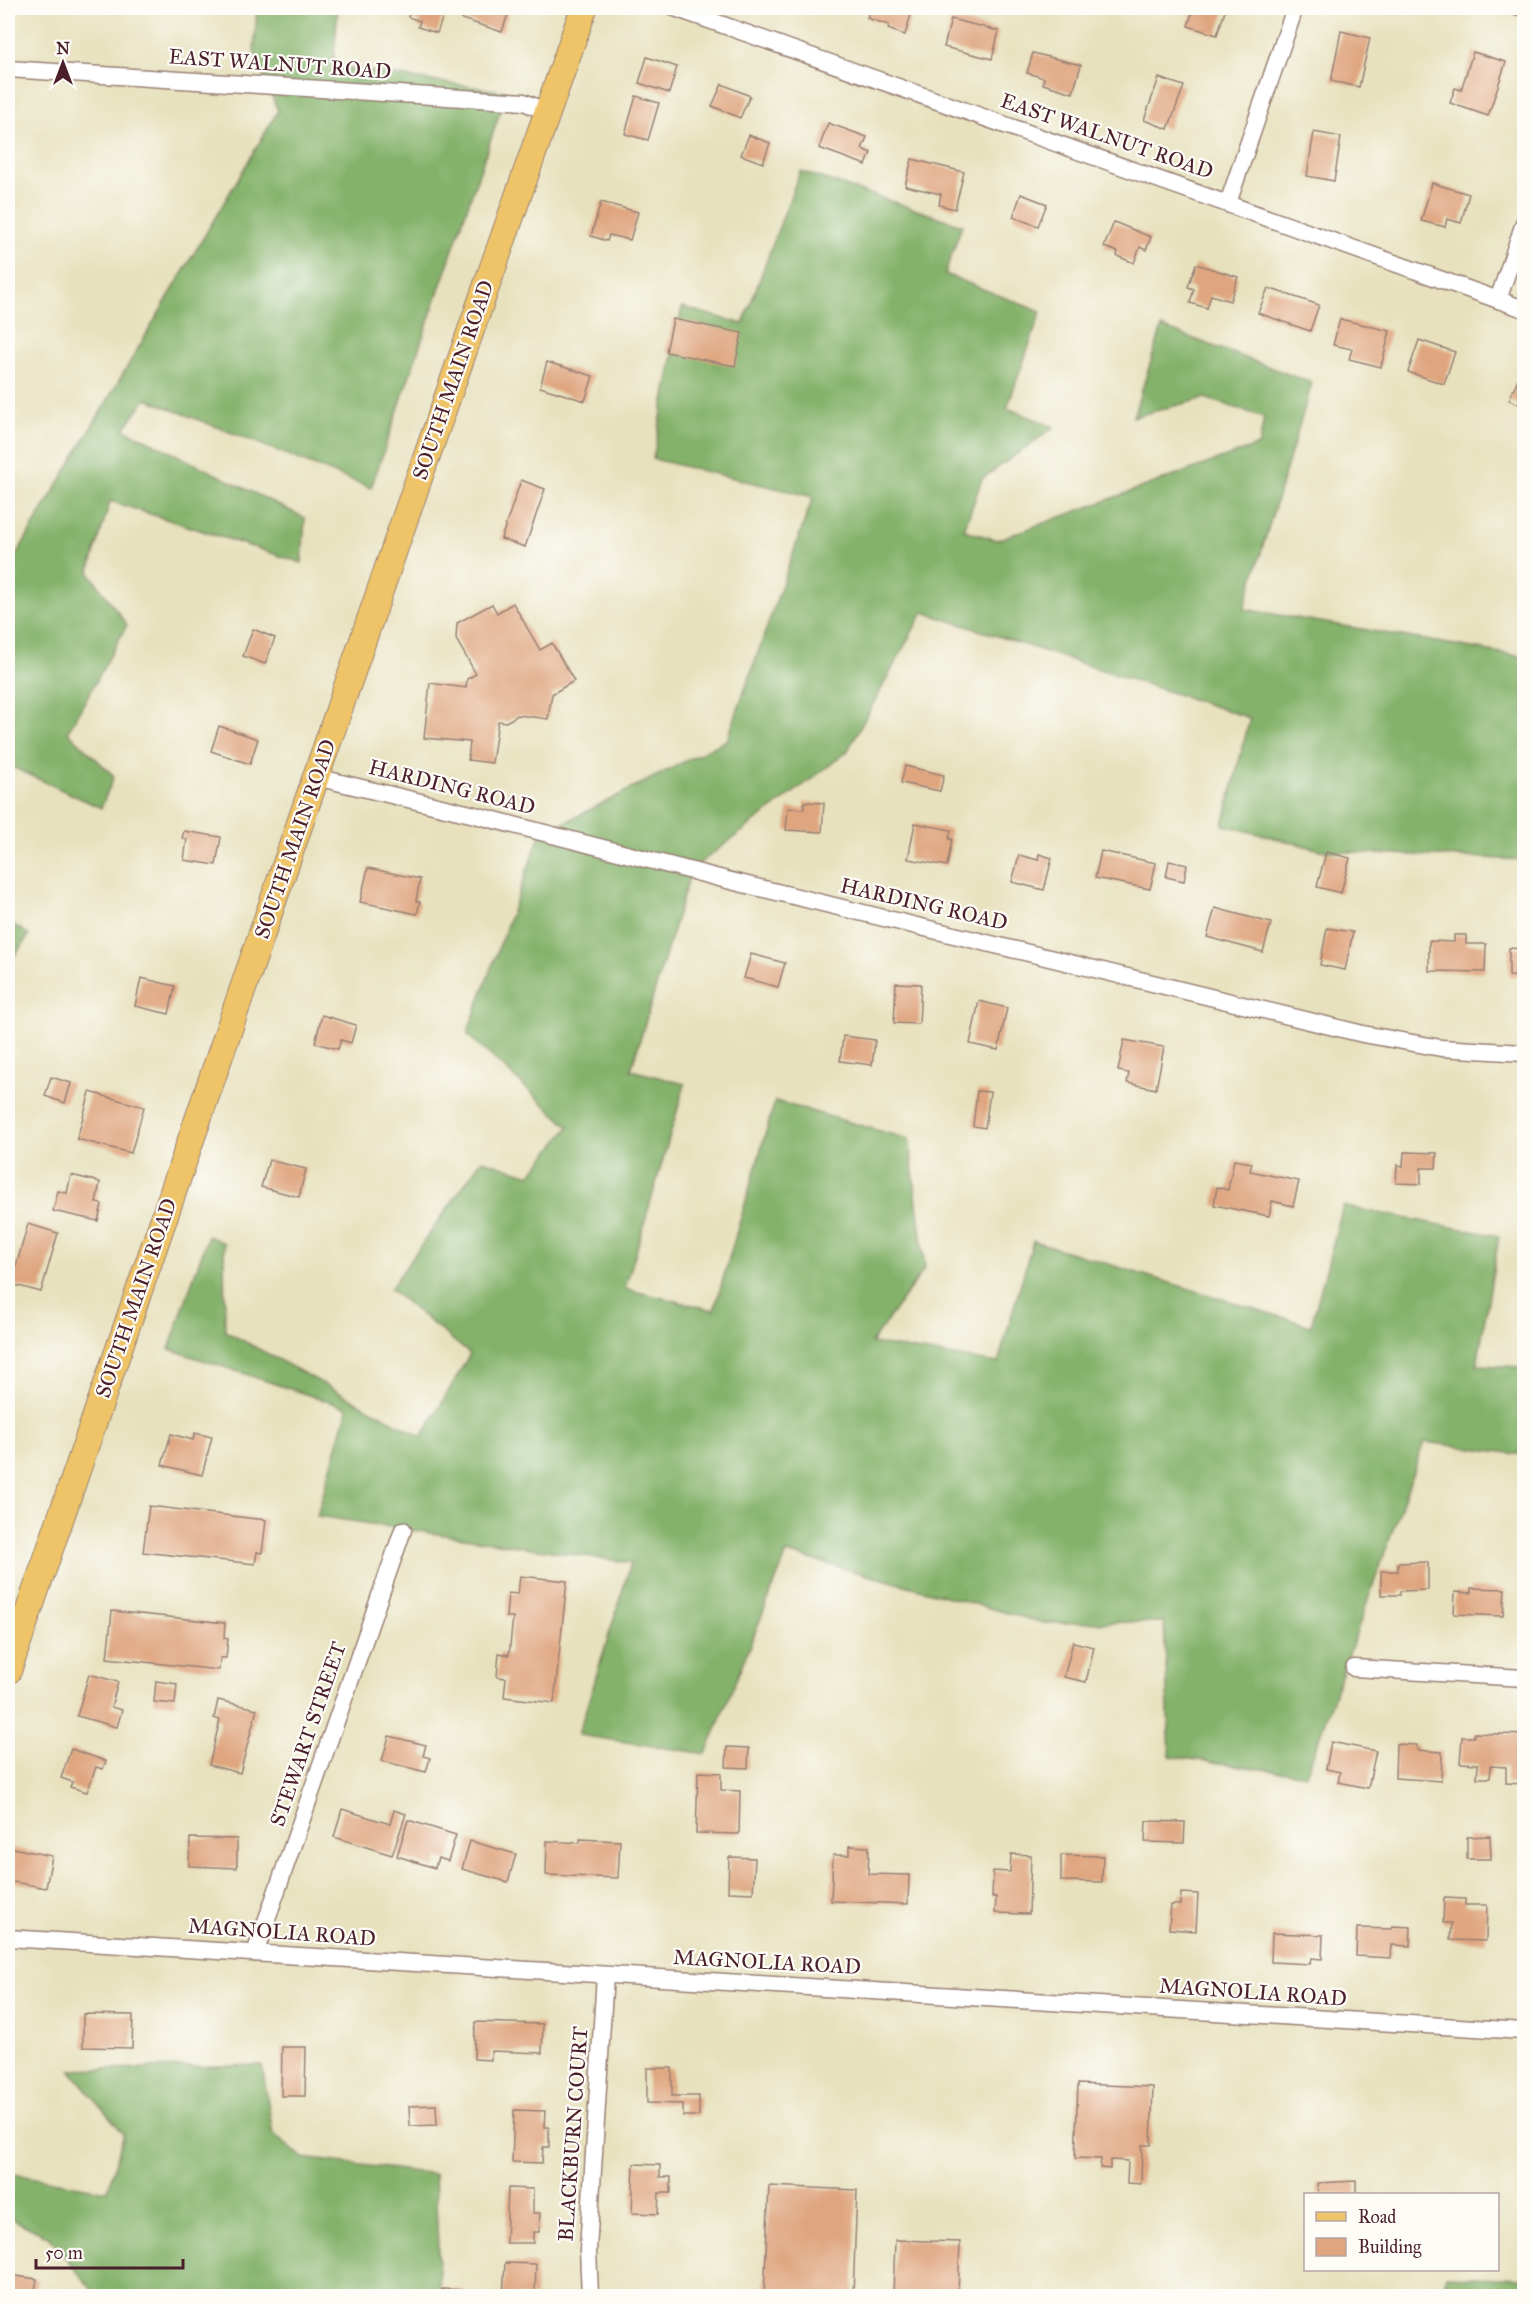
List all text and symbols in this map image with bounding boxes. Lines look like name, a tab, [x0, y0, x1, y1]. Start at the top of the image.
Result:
north arrow	[33, 33, 93, 93]
text: N	[56, 39, 70, 58]
street label: EAST WALNUT ROAD	[168, 43, 392, 85]
street label: EAST WALNUT ROAD	[997, 87, 1217, 185]
street label: SOUTH MAIN ROAD	[407, 277, 499, 483]
street label: SOUTH MAIN ROAD	[249, 736, 341, 942]
street label: HARDING ROAD	[366, 754, 538, 820]
street label: HARDING ROAD	[838, 872, 1010, 936]
street label: SOUTH MAIN ROAD	[90, 1195, 182, 1401]
street label: STEWART STREET	[264, 1638, 352, 1830]
street label: MAGNOLIA ROAD	[187, 1912, 377, 1952]
street label: MAGNOLIA ROAD	[672, 1944, 862, 1980]
street label: MAGNOLIA ROAD	[1158, 1972, 1348, 2012]
street label: BLACKBURN COURT	[553, 2026, 593, 2242]
legend	[1304, 2193, 1499, 2271]
text: Road	[1358, 2206, 1396, 2228]
scale bar	[36, 2232, 183, 2270]
text: Building	[1358, 2236, 1422, 2259]
text: 50 m	[45, 2242, 83, 2264]

